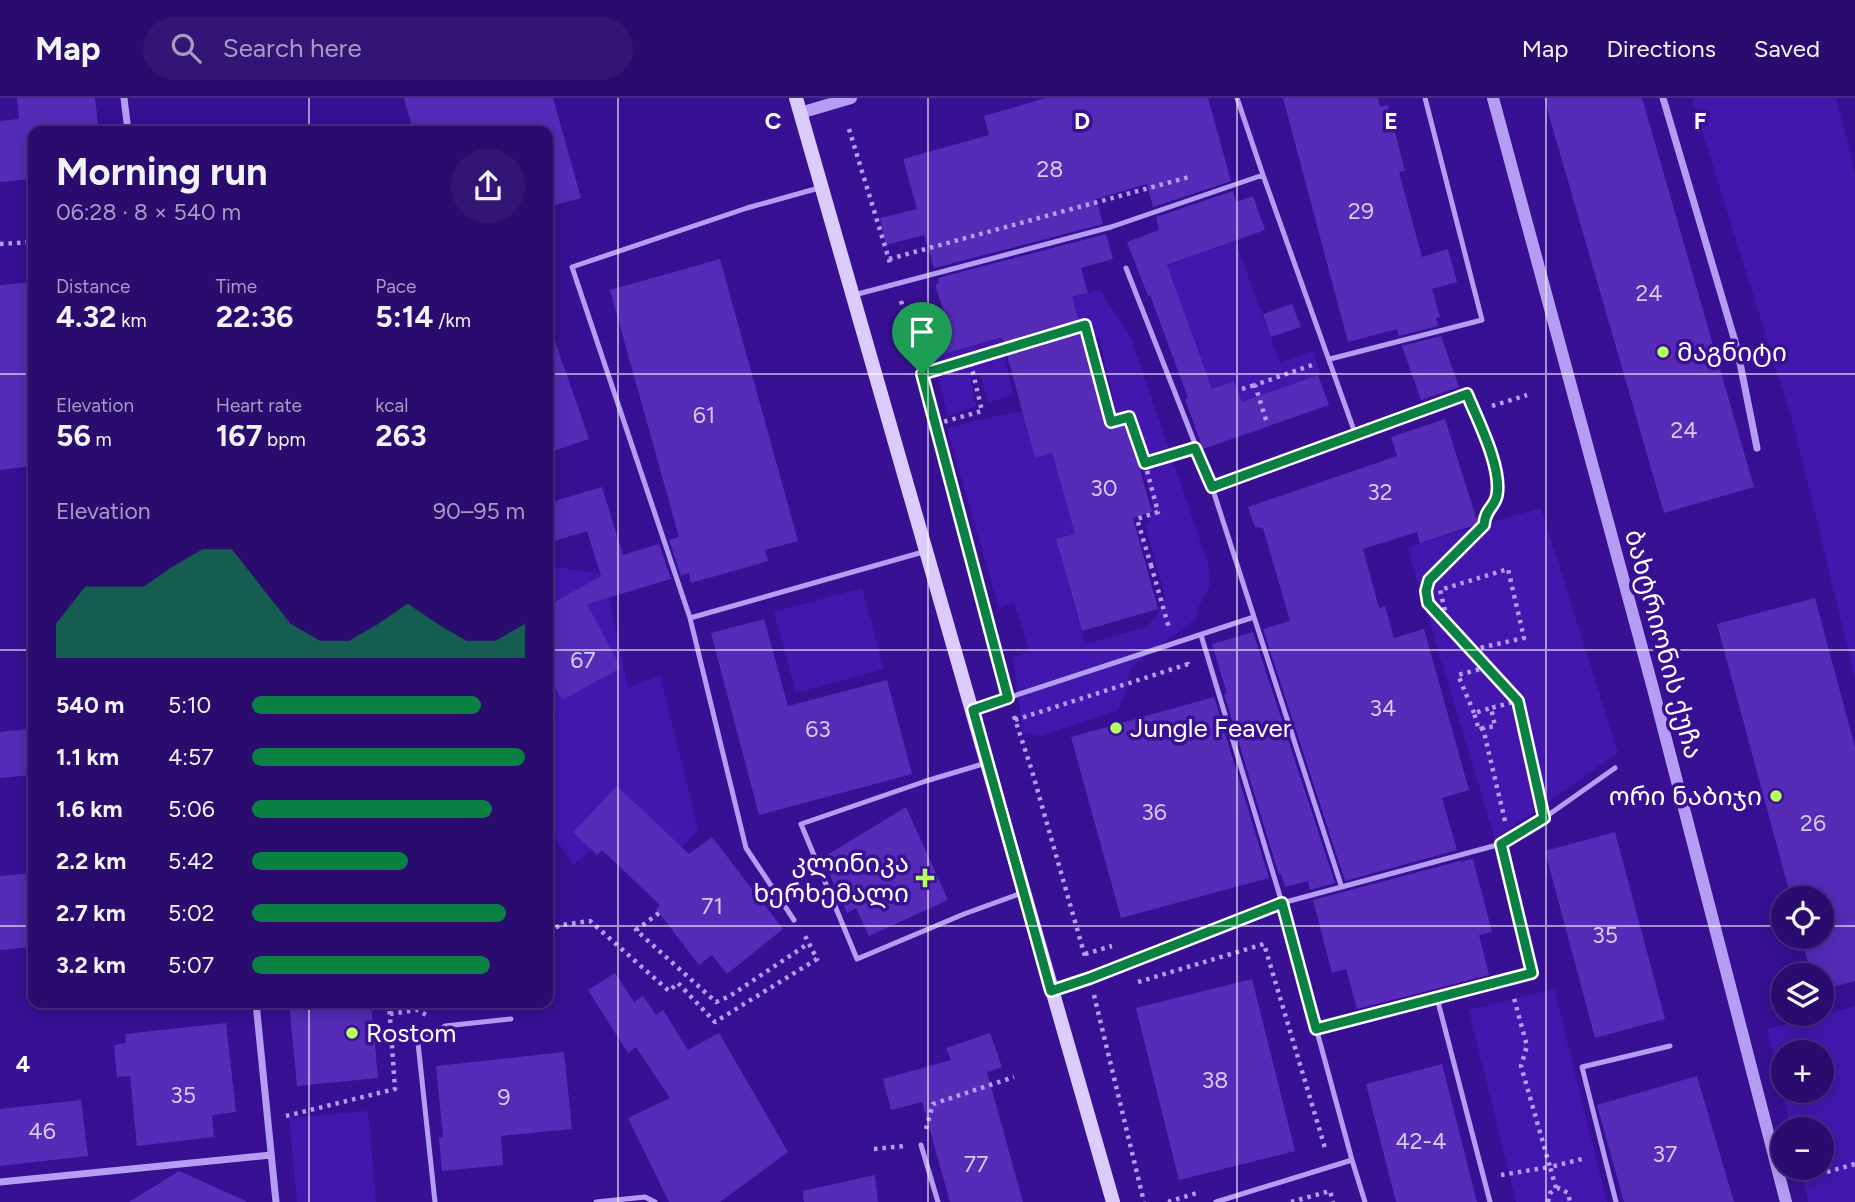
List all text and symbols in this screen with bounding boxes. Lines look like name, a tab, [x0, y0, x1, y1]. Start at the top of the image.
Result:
search box	[143, 17, 633, 80]
text: Map	[35, 29, 101, 68]
icon: search	[167, 29, 205, 67]
text: Search here	[223, 32, 362, 64]
text: Map	[1522, 34, 1568, 63]
text: Directions	[1606, 34, 1716, 63]
text: Saved	[1754, 34, 1820, 63]
text: C	[765, 107, 782, 135]
text: D	[1074, 107, 1090, 135]
text: E	[1384, 107, 1398, 135]
text: F	[1694, 107, 1707, 135]
text: Morning run	[56, 149, 268, 195]
button: share	[451, 149, 525, 223]
house number: 28	[1037, 155, 1063, 183]
house number: 29	[1348, 197, 1374, 225]
text: 06:28 · 8 × 540 m	[56, 198, 241, 226]
text: Distance	[56, 275, 130, 298]
text: Time	[216, 275, 257, 298]
text: Pace	[375, 275, 416, 298]
house number: 24	[1635, 279, 1663, 307]
text: 4.32	[56, 298, 116, 335]
text: 22:36	[216, 298, 294, 335]
text: 5:14	[375, 298, 433, 335]
pin	[892, 302, 952, 374]
text: km	[116, 309, 147, 332]
text: /km	[433, 309, 471, 332]
icon: arrive	[903, 313, 941, 351]
place label: მაგნიტი	[1677, 336, 1787, 368]
marker: მაგნიტი	[1655, 344, 1671, 360]
text: Elevation	[56, 394, 134, 417]
text: Heart rate	[216, 394, 302, 417]
text: kcal	[375, 394, 409, 417]
house number: 61	[693, 401, 715, 429]
house number: 24	[1670, 416, 1698, 444]
text: 56	[56, 417, 91, 454]
text: 167	[216, 417, 262, 454]
text: 263	[375, 417, 427, 454]
text: m	[91, 428, 112, 451]
text: bpm	[262, 428, 306, 451]
house number: 30	[1090, 474, 1118, 502]
house number: 32	[1367, 478, 1393, 506]
text: Elevation	[56, 497, 151, 525]
text: 90–95 m	[433, 497, 525, 525]
street label: ბახტრიონის ქუჩა	[1618, 526, 1710, 762]
house number: 67	[570, 646, 596, 674]
text: 540 m	[56, 691, 124, 719]
text: 5:10	[168, 691, 211, 719]
house number: 34	[1370, 694, 1396, 722]
place label: Jungle Feaver	[1130, 712, 1292, 744]
house number: 63	[805, 715, 831, 743]
marker: Jungle Feaver	[1108, 720, 1124, 736]
text: 1.1 km	[56, 743, 119, 771]
text: 4:57	[168, 743, 214, 771]
place label: ორი ნაბიჯი	[1609, 780, 1762, 812]
marker: ორი ნაბიჯი	[1768, 788, 1784, 804]
text: 1.6 km	[56, 795, 123, 823]
text: 5:06	[168, 795, 215, 823]
house number: 36	[1141, 798, 1167, 826]
house number: 26	[1800, 809, 1826, 837]
text: 2.2 km	[56, 847, 126, 875]
text: 5:42	[168, 847, 214, 875]
place label: კლინიკა ხერხემალი	[753, 847, 909, 909]
marker: კლინიკა ხერხემალი	[915, 868, 935, 888]
map controls	[1771, 886, 1834, 1180]
button: locate	[1771, 886, 1834, 949]
house number: 71	[701, 892, 723, 920]
text: 2.7 km	[56, 899, 126, 927]
text: 5:02	[168, 899, 215, 927]
house number: 35	[1592, 921, 1618, 949]
text: 3.2 km	[56, 951, 126, 979]
text: 5:07	[168, 951, 214, 979]
button: layers	[1771, 963, 1834, 1026]
place label: Rostom	[366, 1017, 456, 1049]
marker: Rostom	[344, 1025, 360, 1041]
button: +	[1771, 1040, 1834, 1103]
text: 4	[16, 1050, 30, 1078]
house number: 38	[1202, 1066, 1228, 1094]
house number: 35	[170, 1081, 196, 1109]
house number: 9	[497, 1083, 511, 1111]
house number: 46	[28, 1117, 56, 1145]
button: −	[1771, 1117, 1834, 1180]
house number: 42-4	[1395, 1127, 1447, 1155]
house number: 37	[1653, 1140, 1677, 1168]
house number: 77	[964, 1150, 988, 1178]

